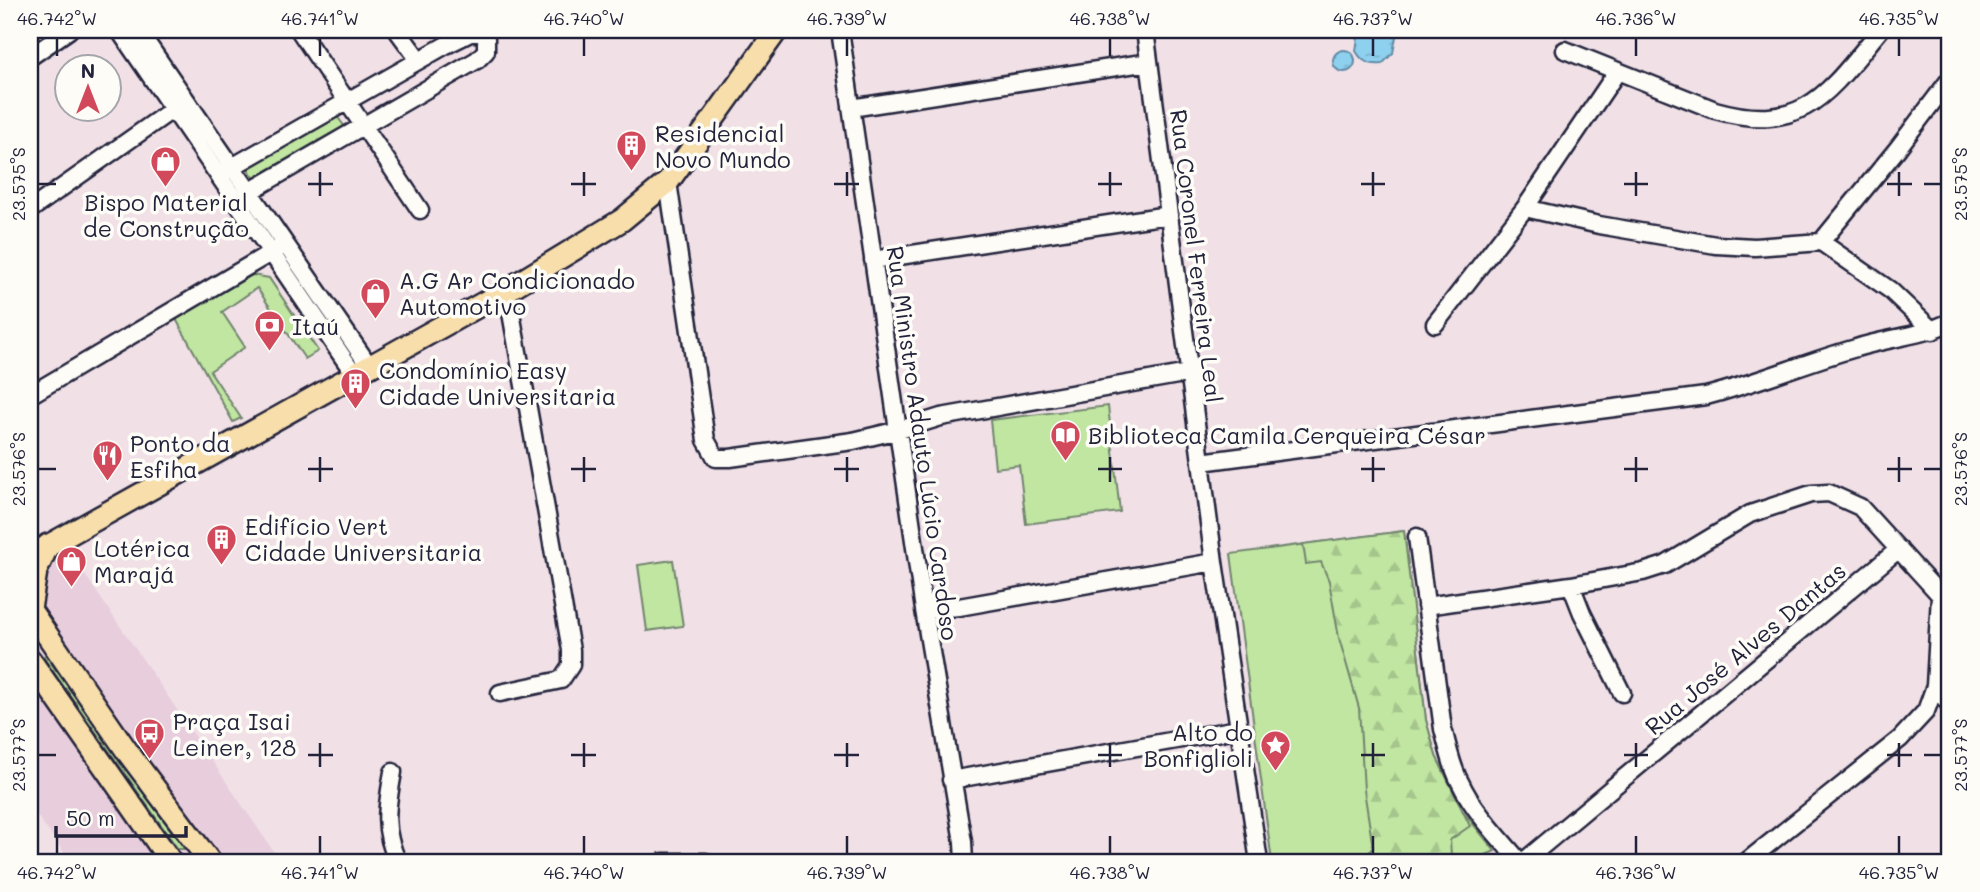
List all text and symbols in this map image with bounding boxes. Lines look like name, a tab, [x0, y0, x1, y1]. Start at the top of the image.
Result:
text: 46.742°W	[17, 6, 97, 30]
text: 46.741°W	[281, 6, 359, 30]
text: 46.740°W	[543, 6, 625, 30]
text: 46.739°W	[807, 6, 887, 30]
text: 46.738°W	[1070, 6, 1150, 30]
text: 46.737°W	[1333, 6, 1413, 30]
text: 46.736°W	[1596, 6, 1676, 30]
text: 46.735°W	[1859, 6, 1939, 30]
north arrow	[52, 52, 122, 122]
text: N	[81, 58, 95, 83]
street label: Rua Coronel Ferreira Leal	[1164, 108, 1230, 404]
place label: Residencial Novo Mundo	[655, 118, 791, 174]
building icon: Residencial Novo Mundo	[615, 129, 649, 173]
shop icon: Bispo Material de Construção	[149, 144, 183, 188]
text: 23.575°S	[6, 147, 30, 221]
text: 23.575°S	[1948, 147, 1972, 221]
place label: Bispo Material de Construção	[83, 187, 249, 243]
street label: Rua Ministro Adauto Lúcio Cardoso	[880, 244, 966, 642]
place label: A.G Ar Condicionado Automotivo	[399, 265, 635, 321]
shop icon: A.G Ar Condicionado Automotivo	[359, 276, 393, 320]
bank icon: Itaú	[252, 309, 286, 353]
place label: Itaú	[292, 311, 339, 341]
place label: Condomínio Easy Cidade Universitaria	[379, 355, 616, 411]
building icon: Condomínio Easy Cidade Universitaria	[339, 366, 373, 410]
library icon: Biblioteca Camila Cerqueira César	[1048, 418, 1082, 462]
place label: Biblioteca Camila Cerqueira César	[1088, 420, 1486, 450]
place label: Ponto da Esfiha	[130, 428, 230, 484]
text: 23.576°S	[6, 432, 30, 506]
text: 23.576°S	[1948, 432, 1972, 506]
restaurant icon: Ponto da Esfiha	[90, 439, 124, 483]
place label: Edifício Vert Cidade Universitaria	[245, 511, 482, 567]
building icon: Edifício Vert Cidade Universitaria	[205, 522, 239, 566]
place label: Lotérica Marajá	[94, 533, 191, 589]
shop icon: Lotérica Marajá	[54, 544, 88, 588]
street label: Rua José Alves Dantas	[1638, 555, 1852, 741]
place label: Praça Isai Leiner, 128	[173, 706, 296, 762]
bus stop icon: Praça Isai Leiner, 128	[133, 717, 167, 761]
place label: Alto do Bonfiglioli	[1144, 717, 1253, 773]
text: 23.577°S	[6, 718, 30, 792]
text: 23.577°S	[1948, 718, 1972, 792]
place icon: Alto do Bonfiglioli	[1259, 728, 1293, 772]
scale bar	[56, 794, 186, 838]
text: 50 m	[66, 804, 115, 831]
text: 46.742°W	[17, 860, 97, 884]
text: 46.741°W	[281, 860, 359, 884]
text: 46.740°W	[543, 860, 625, 884]
text: 46.739°W	[807, 860, 887, 884]
text: 46.738°W	[1070, 860, 1150, 884]
text: 46.737°W	[1333, 860, 1413, 884]
text: 46.736°W	[1596, 860, 1676, 884]
text: 46.735°W	[1859, 860, 1939, 884]

